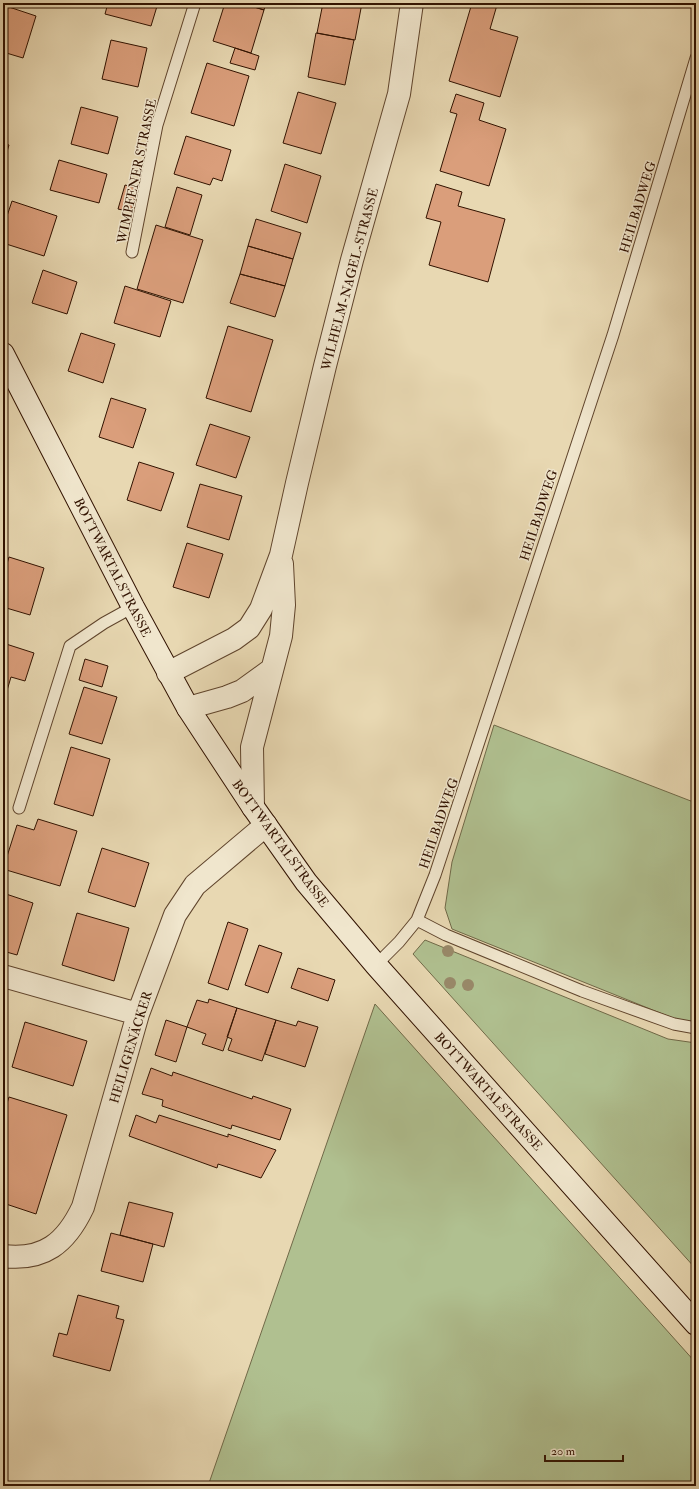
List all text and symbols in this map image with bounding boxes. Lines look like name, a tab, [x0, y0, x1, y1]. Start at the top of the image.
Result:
street label: WIMPFENER STRASSE	[114, 97, 160, 246]
street label: HEILBADWEG	[616, 159, 660, 255]
street label: WILHELM-NAGEL-STRASSE	[318, 186, 382, 373]
street label: HEILBADWEG	[517, 467, 561, 563]
street label: BOTTWARTALSTRASSE	[70, 495, 154, 640]
street label: HEILBADWEG	[416, 776, 462, 871]
street label: BOTTWARTALSTRASSE	[229, 777, 332, 911]
street label: HEILIGENÄCKER	[106, 988, 156, 1106]
street label: BOTTWARTALSTRASSE	[431, 1029, 546, 1154]
scale bar	[545, 1437, 623, 1463]
text: 20 m	[551, 1444, 576, 1459]

